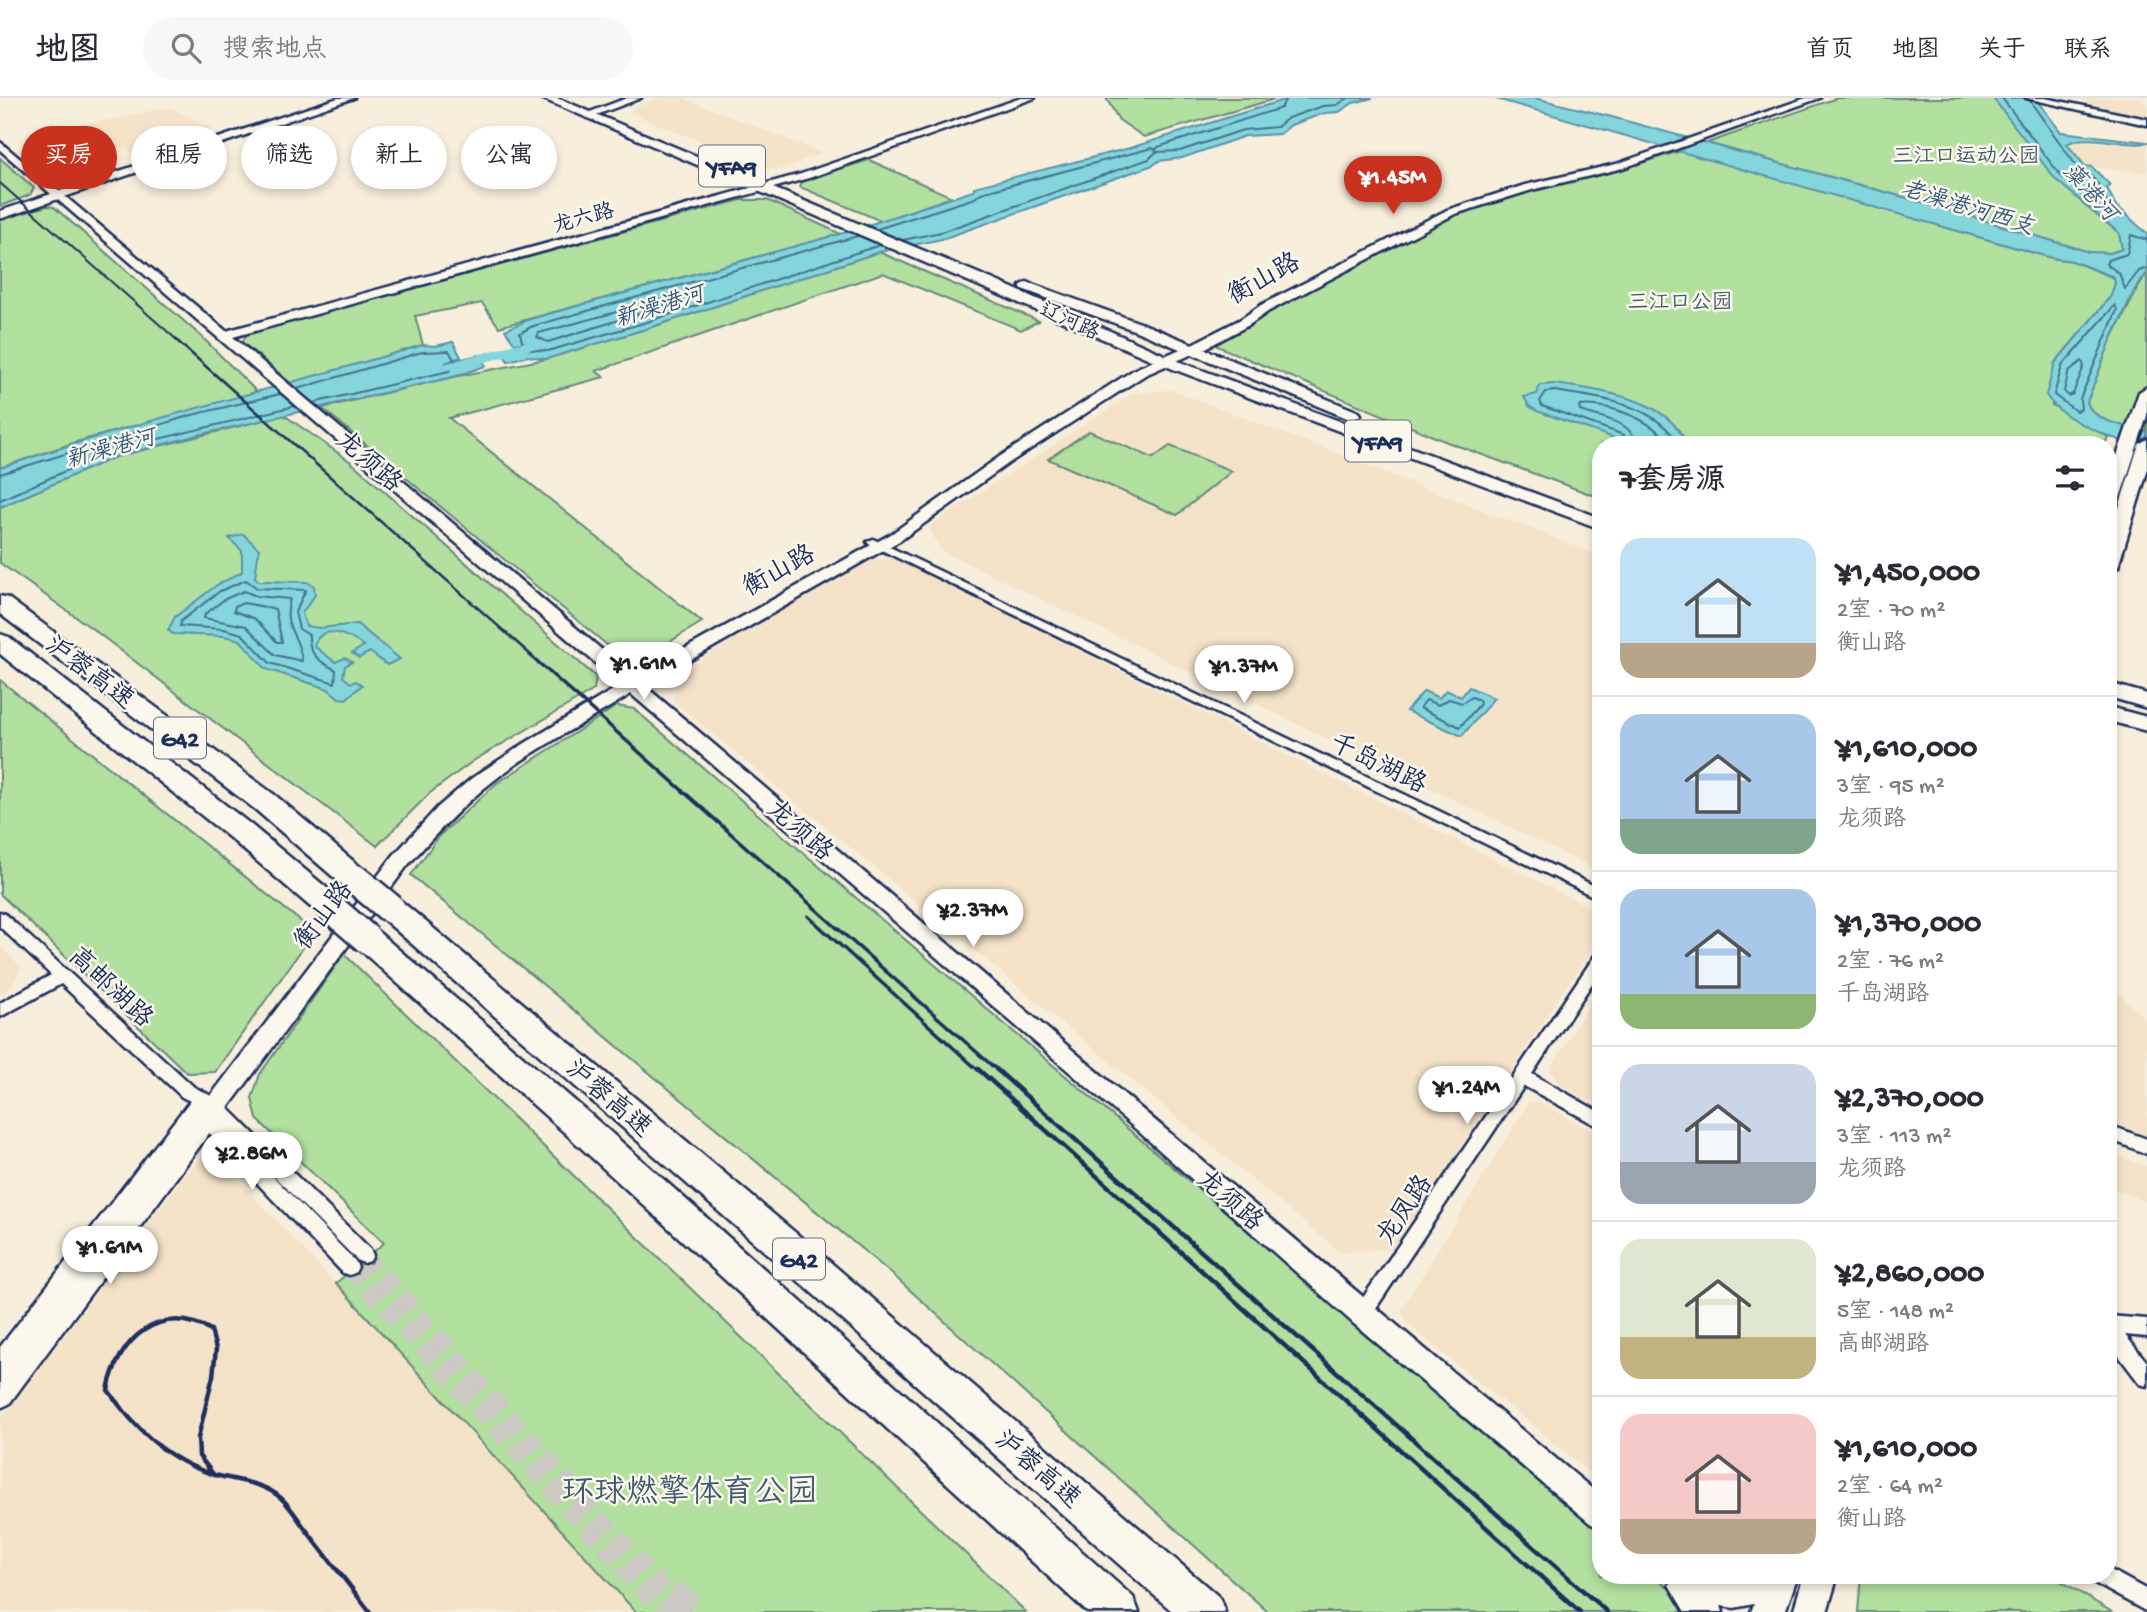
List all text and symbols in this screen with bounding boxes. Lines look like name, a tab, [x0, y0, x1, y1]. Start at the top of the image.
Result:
search box	[143, 17, 633, 80]
icon: search	[167, 29, 205, 67]
text: 地图	[35, 34, 101, 72]
text: 搜索地点	[223, 36, 327, 67]
text: 首页	[1806, 37, 1854, 66]
text: 地图	[1892, 37, 1940, 66]
text: 关于	[1978, 37, 2026, 66]
text: 联系	[2064, 37, 2112, 66]
chip: 买房	[21, 126, 117, 189]
chip: 租房	[131, 126, 227, 189]
chip: 筛选	[241, 126, 337, 189]
chip: 新上	[351, 126, 447, 189]
chip: 公寓	[461, 126, 557, 189]
road number: YFA9	[699, 145, 765, 186]
park label: 三江口运动公园	[1893, 145, 2040, 171]
pin: ¥1.45M	[1336, 156, 1450, 216]
water label: 藻港河	[2055, 158, 2125, 231]
text: ¥1.45M	[1360, 165, 1426, 192]
water label: 老澡港河西支	[1897, 175, 2037, 242]
street label: 龙六路	[550, 198, 618, 241]
street label: 衡山路	[1223, 247, 1307, 313]
water label: 新澡港河	[612, 280, 712, 335]
park label: 三江口公园	[1628, 291, 1733, 317]
street label: 辽河路	[1035, 297, 1103, 347]
road number: YFA9	[1345, 420, 1411, 462]
water label: 新澡港河	[63, 423, 163, 475]
street label: 龙须路	[327, 425, 408, 501]
icon: filters	[2051, 459, 2089, 497]
text: 7套房源	[1620, 465, 1726, 500]
street label: 衡山路	[738, 539, 822, 605]
text: ¥1,450,000	[1837, 557, 1980, 592]
icon: home	[1676, 566, 1760, 650]
text: 2室 · 70 m²	[1837, 598, 1945, 625]
street label: 沪蓉高速	[37, 629, 140, 718]
text: 衡山路	[1837, 631, 1906, 658]
pin: ¥1.61M	[587, 642, 701, 702]
pin: ¥1.37M	[1187, 646, 1301, 705]
text: ¥1.61M	[612, 651, 676, 678]
text: ¥1.37M	[1210, 654, 1278, 681]
road number: G42	[154, 718, 206, 758]
street label: 千岛湖路	[1323, 728, 1431, 803]
text: ¥1,610,000	[1837, 733, 1977, 768]
icon: home	[1676, 742, 1760, 826]
text: 3室 · 95 m²	[1837, 774, 1945, 801]
street label: 龙须路	[758, 794, 839, 870]
text: 龙须路	[1837, 807, 1906, 834]
street label: 衡山路	[288, 875, 361, 957]
pin: ¥2.37M	[916, 890, 1030, 949]
text: ¥2.37M	[938, 898, 1008, 925]
text: ¥1,370,000	[1837, 908, 1981, 943]
icon: home	[1676, 917, 1760, 1001]
street label: 高邮湖路	[60, 941, 159, 1036]
text: 2室 · 76 m²	[1837, 949, 1944, 976]
text: 千岛湖路	[1837, 982, 1929, 1009]
street label: 沪蓉高速	[558, 1053, 658, 1146]
pin: ¥1.24M	[1410, 1066, 1524, 1126]
text: ¥1.24M	[1434, 1075, 1500, 1102]
text: ¥2,370,000	[1837, 1083, 1984, 1118]
icon: home	[1676, 1092, 1760, 1176]
text: 3室 · 113 m²	[1837, 1124, 1951, 1151]
pin: ¥2.86M	[195, 1132, 309, 1192]
text: ¥2.86M	[217, 1141, 287, 1168]
text: 龙须路	[1837, 1157, 1906, 1184]
street label: 龙须路	[1188, 1164, 1269, 1240]
street label: 龙凤路	[1370, 1169, 1441, 1253]
pin: ¥1.61M	[53, 1226, 167, 1286]
text: ¥1.61M	[78, 1235, 142, 1262]
road number: G42	[773, 1238, 825, 1280]
text: ¥2,860,000	[1837, 1258, 1984, 1293]
icon: home	[1676, 1267, 1760, 1351]
text: 5室 · 148 m²	[1837, 1299, 1954, 1326]
text: 高邮湖路	[1837, 1332, 1929, 1359]
street label: 沪蓉高速	[987, 1424, 1087, 1517]
text: ¥1,610,000	[1837, 1433, 1977, 1468]
icon: home	[1676, 1442, 1760, 1526]
park label: 环球燃擎体育公园	[562, 1474, 818, 1514]
text: 2室 · 64 m²	[1837, 1474, 1943, 1501]
text: 衡山路	[1837, 1507, 1906, 1534]

